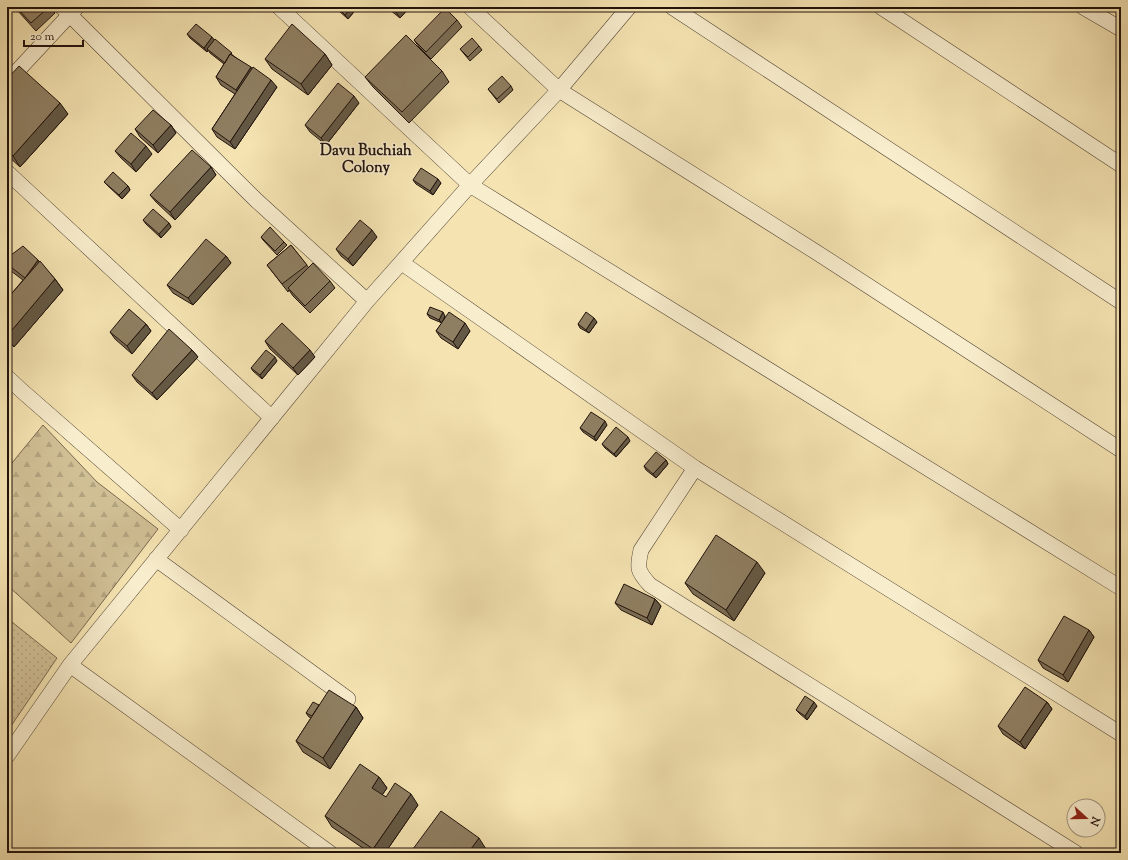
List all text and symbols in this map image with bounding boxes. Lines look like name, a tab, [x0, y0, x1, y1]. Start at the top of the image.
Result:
scale bar	[24, 22, 83, 48]
text: 20 m	[30, 28, 55, 46]
district label: Davu Buchiah Colony	[320, 141, 412, 179]
north arrow	[1066, 798, 1106, 838]
text: N	[1085, 813, 1104, 828]

